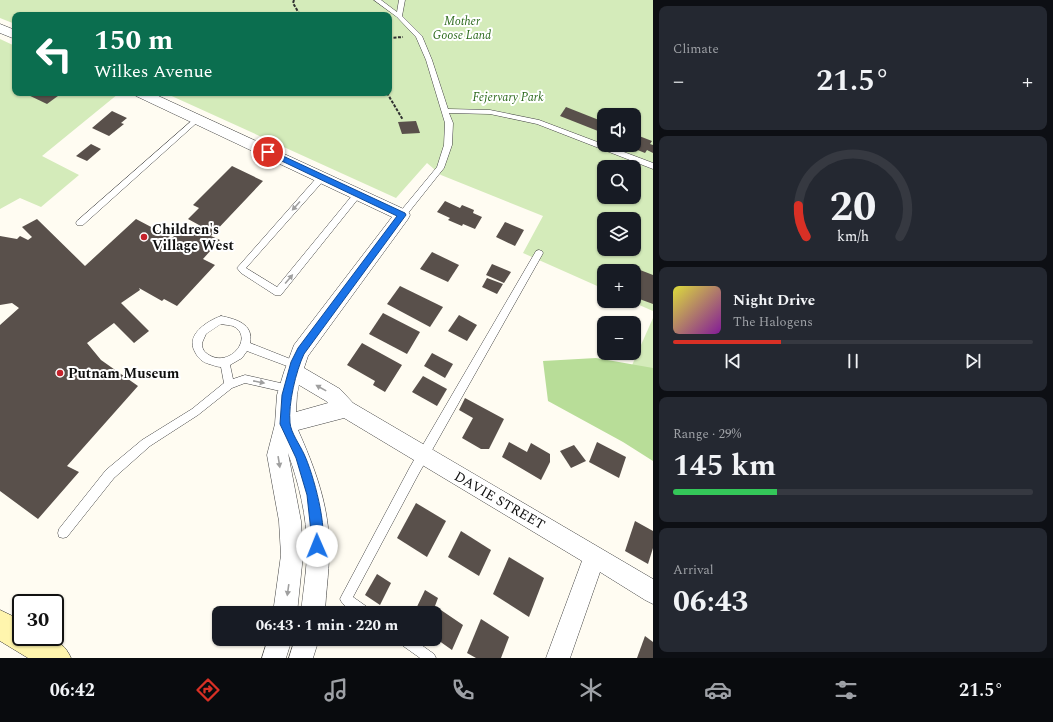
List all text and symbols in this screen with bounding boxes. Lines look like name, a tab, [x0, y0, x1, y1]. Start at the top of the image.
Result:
park label: Mother Goose Land	[433, 12, 491, 45]
text: 150 m	[94, 19, 173, 62]
icon: left	[28, 28, 80, 80]
text: Climate	[673, 39, 719, 59]
text: Wilkes Avenue	[94, 58, 213, 85]
text: 21.5°	[816, 58, 890, 104]
text: −	[673, 65, 684, 98]
text: +	[1022, 65, 1033, 98]
park label: Fejervary Park	[472, 88, 544, 107]
map controls	[597, 108, 641, 360]
button: sound	[597, 108, 641, 152]
pin	[251, 135, 285, 169]
icon: arrive	[257, 141, 279, 163]
button: search	[597, 160, 641, 204]
text: 20	[830, 175, 876, 238]
one-way arrow	[292, 201, 301, 211]
button: layers	[597, 212, 641, 256]
place label: Children's Village West	[152, 219, 235, 256]
text: km/h	[837, 225, 869, 247]
marker: Children's Village West	[139, 232, 149, 242]
button: +	[597, 264, 641, 308]
one-way arrow	[284, 273, 293, 284]
text: Night Drive	[733, 289, 815, 312]
text: The Halogens	[733, 312, 813, 332]
button: −	[597, 316, 641, 360]
icon: previous	[722, 350, 744, 372]
icon: pause	[842, 350, 864, 372]
icon: next	[962, 350, 984, 372]
place label: Putnam Museum	[68, 363, 180, 384]
marker: Putnam Museum	[55, 368, 65, 378]
one-way arrow	[252, 379, 265, 385]
one-way arrow	[315, 385, 327, 392]
text: Range · 29%	[673, 424, 741, 444]
text: 145 km	[673, 443, 776, 489]
one-way arrow	[276, 456, 282, 468]
street label: DAVIE STREET	[450, 466, 549, 535]
position arrow	[296, 525, 338, 567]
text: Arrival	[673, 560, 714, 580]
text: 06:43	[673, 579, 748, 625]
one-way arrow	[285, 584, 291, 596]
speed limit sign: 30	[12, 594, 64, 646]
text: 06:43 · 1 min · 220 m	[256, 614, 398, 637]
icon: directions	[194, 676, 222, 704]
icon: music	[322, 676, 350, 704]
icon: phone	[449, 676, 477, 704]
icon: climate	[577, 676, 605, 704]
icon: car	[704, 676, 732, 704]
icon: filters	[832, 676, 860, 704]
text: 06:42	[50, 677, 95, 704]
text: 21.5°	[959, 677, 1003, 704]

